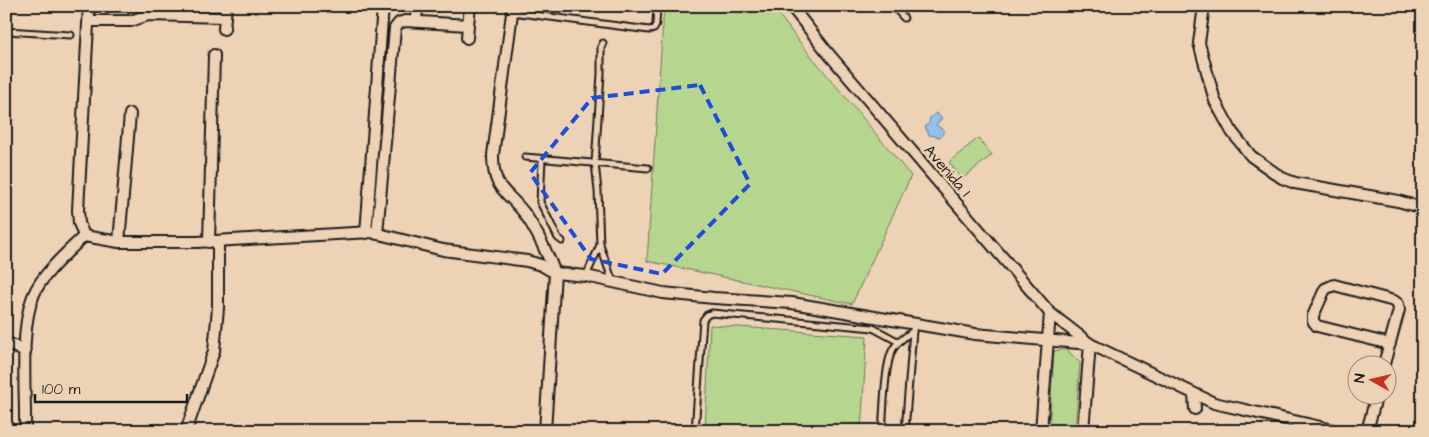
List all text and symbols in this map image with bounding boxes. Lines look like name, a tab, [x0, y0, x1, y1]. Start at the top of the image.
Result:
street label: Avenida 1	[918, 140, 976, 201]
north arrow	[1346, 354, 1396, 404]
scale bar	[35, 372, 188, 404]
text: N	[1350, 372, 1371, 384]
text: 100 m	[42, 379, 81, 400]

